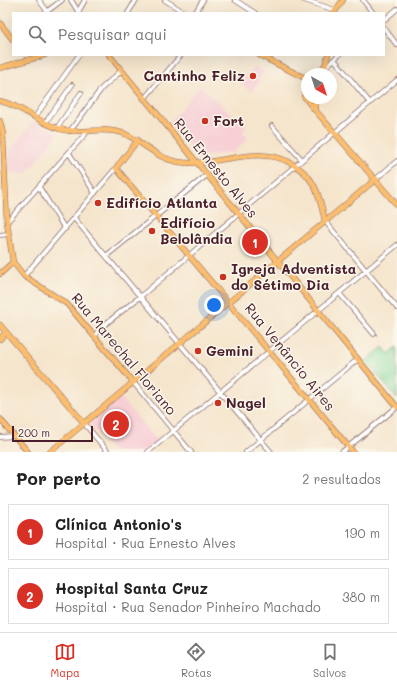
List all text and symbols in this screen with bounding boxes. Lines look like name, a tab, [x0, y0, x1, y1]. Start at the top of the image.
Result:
search box	[12, 12, 385, 56]
icon: search	[26, 23, 48, 45]
text: Pesquisar aqui	[58, 24, 167, 44]
place label: Cantinho Feliz	[144, 66, 245, 85]
north arrow	[301, 68, 337, 104]
marker: Cantinho Feliz	[248, 71, 258, 81]
place label: Fort	[213, 111, 244, 130]
street label: Rua Ernesto Alves	[170, 114, 263, 222]
marker: Fort	[200, 116, 210, 126]
place label: Edifício Atlanta	[106, 193, 218, 212]
marker: Edifício Atlanta	[93, 198, 103, 208]
place label: Edifício Belolândia	[160, 213, 233, 248]
marker: Edifício Belolândia	[147, 226, 157, 236]
pin: 1	[242, 227, 268, 257]
place label: Igreja Adventista do Sétimo Dia	[231, 259, 357, 294]
marker: Igreja Adventista do Sétimo Dia	[218, 272, 228, 282]
street label: Rua Marechal Floriano	[68, 289, 181, 419]
your location	[204, 295, 224, 315]
street label: Rua Venâncio Aires	[241, 299, 340, 415]
place label: Gemini	[206, 341, 254, 360]
marker: Gemini	[193, 346, 203, 356]
place label: Nagel	[226, 393, 266, 412]
marker: Nagel	[213, 398, 223, 408]
pin: 2	[103, 409, 129, 439]
scale bar	[12, 424, 93, 443]
text: 200 m	[18, 425, 50, 440]
text: Por perto	[16, 467, 100, 489]
text: 2 resultados	[302, 470, 381, 487]
text: Clínica Antonio's	[55, 514, 182, 534]
text: 1	[27, 524, 33, 541]
text: 190 m	[344, 524, 380, 541]
text: Hospital · Rua Ernesto Alves	[55, 534, 236, 551]
text: Hospital Santa Cruz	[55, 578, 208, 598]
text: 2	[26, 588, 34, 605]
text: 380 m	[342, 588, 380, 605]
text: Hospital · Rua Senador Pinheiro Machado	[55, 598, 321, 615]
tab: Mapa	[51, 641, 80, 680]
tab: Rotas	[181, 641, 212, 680]
tab: Salvos	[313, 641, 346, 680]

